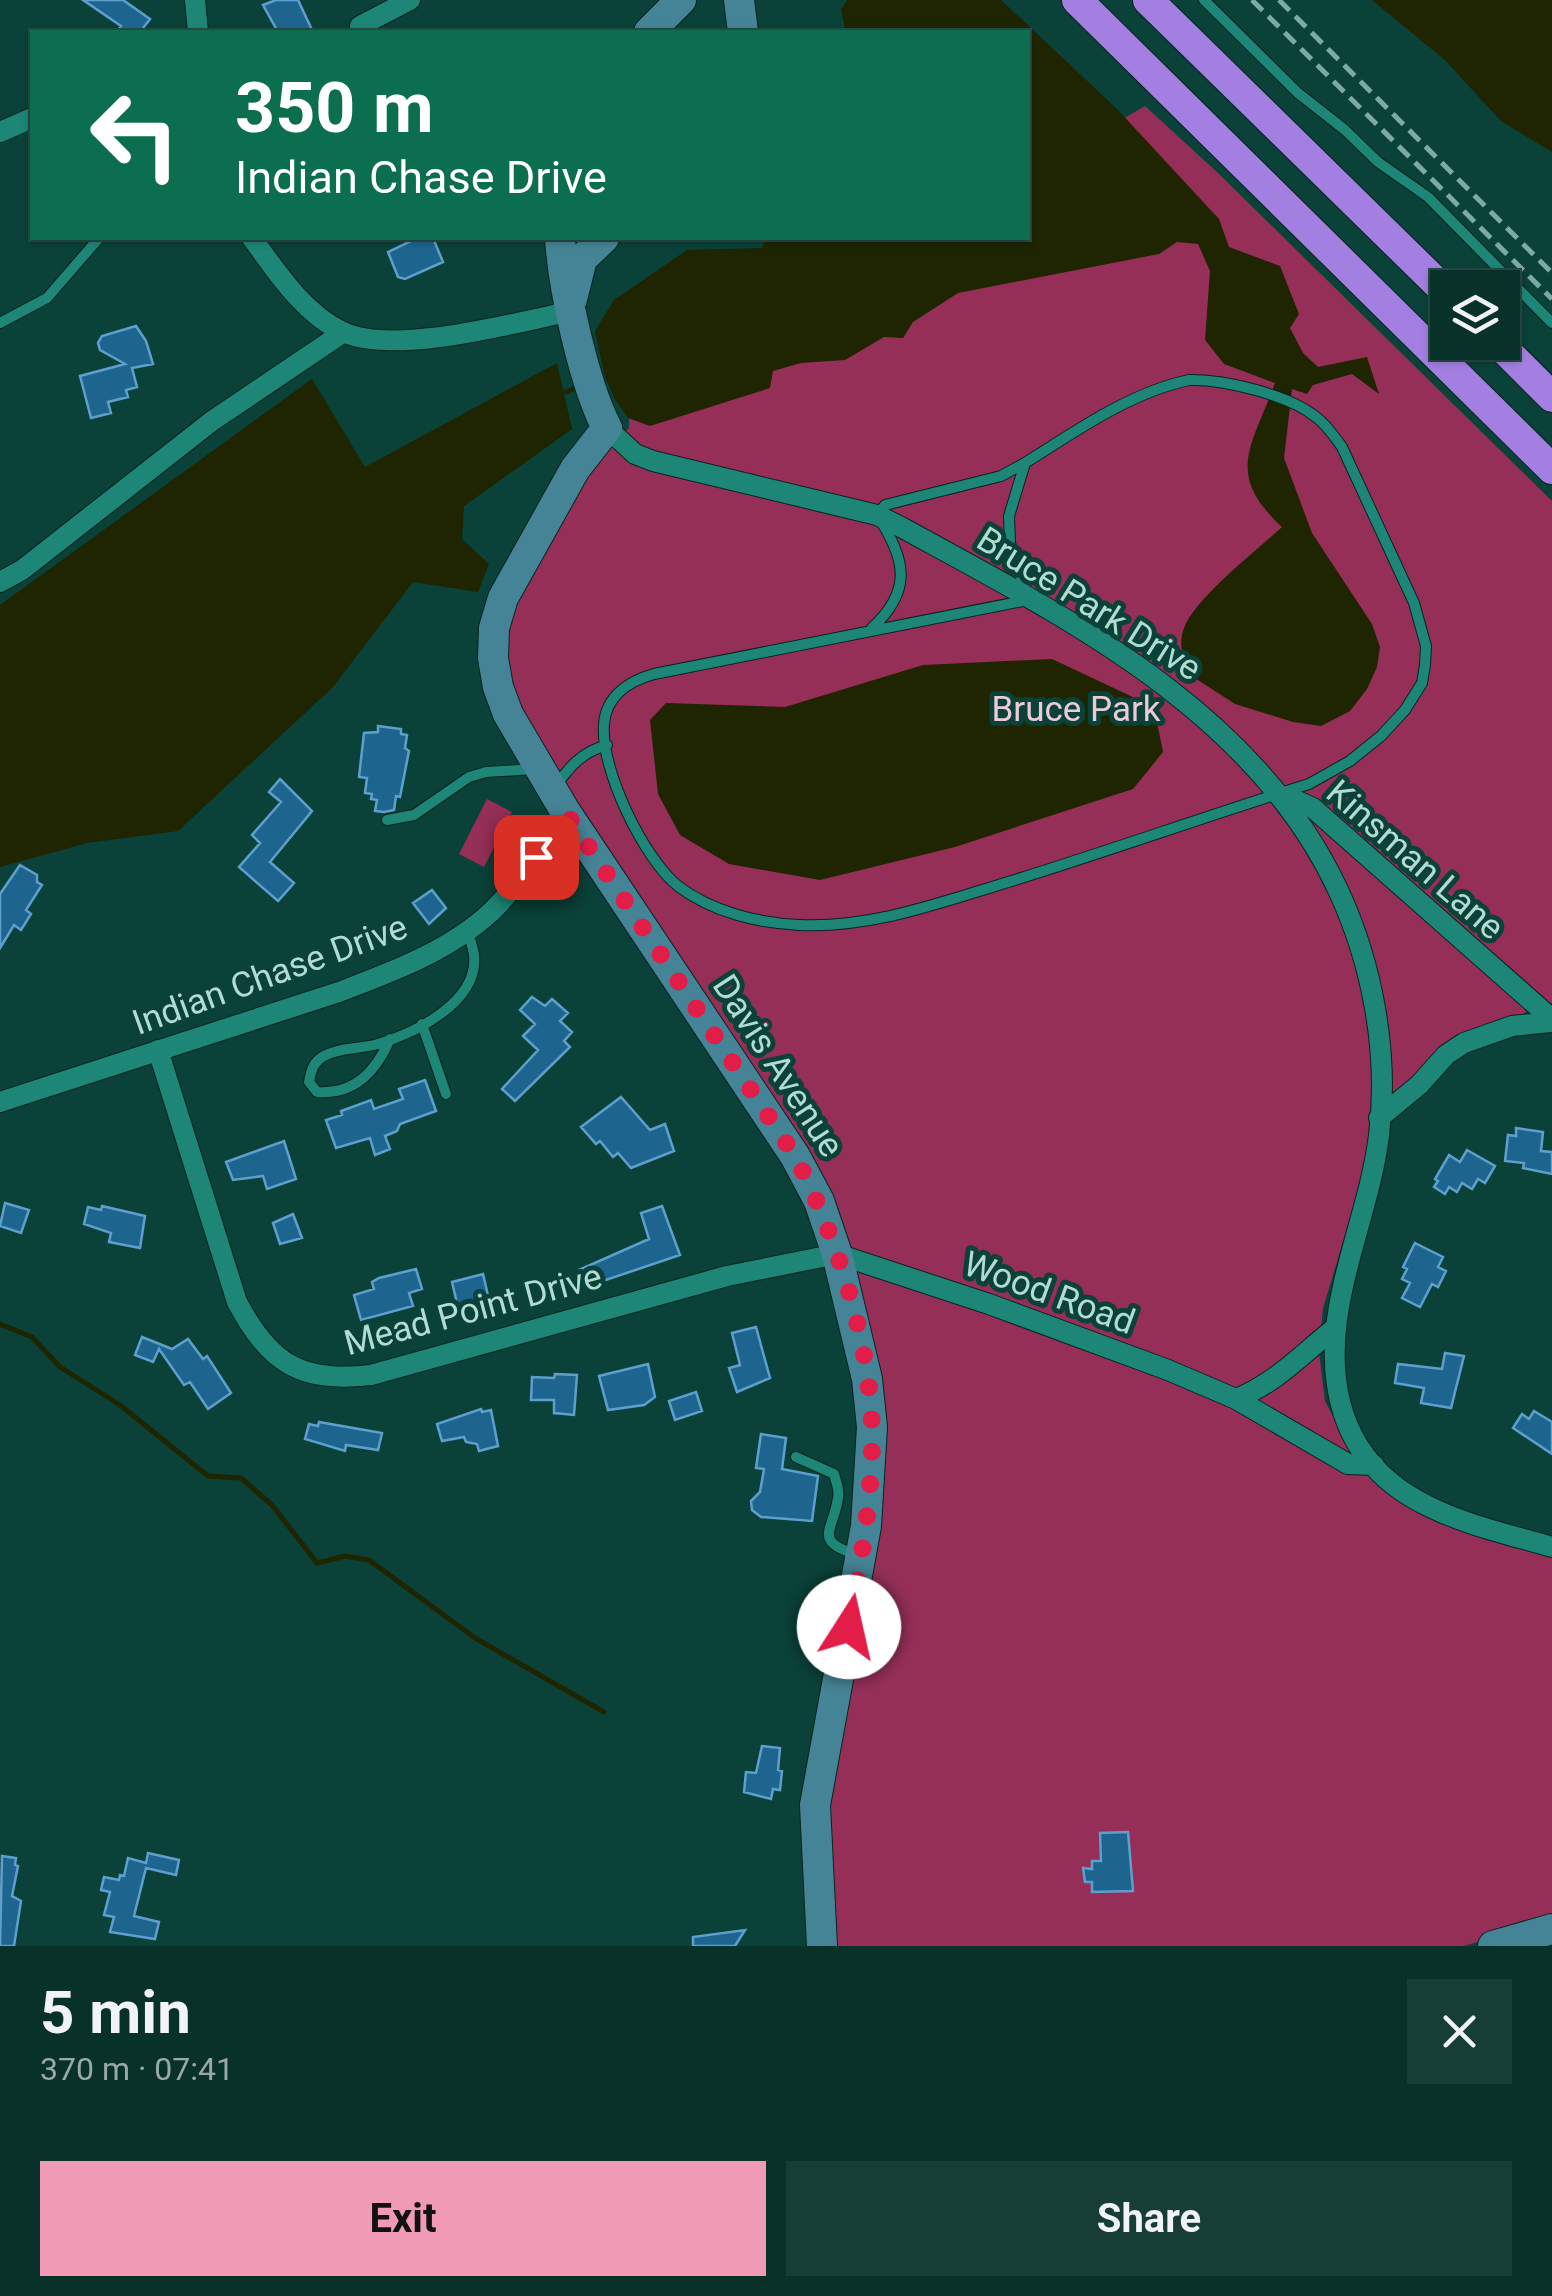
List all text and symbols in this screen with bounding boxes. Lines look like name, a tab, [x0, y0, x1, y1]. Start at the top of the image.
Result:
text: 350 m	[235, 67, 434, 149]
icon: left	[70, 70, 200, 200]
text: Indian Chase Drive	[235, 151, 607, 204]
map controls	[1430, 270, 1520, 360]
button: layers	[1430, 270, 1520, 360]
street label: Bruce Park Drive	[969, 519, 1209, 689]
park label: Bruce Park	[991, 689, 1161, 730]
street label: Kinsman Lane	[1318, 772, 1512, 948]
pin	[494, 815, 579, 900]
icon: arrive	[509, 830, 564, 885]
street label: Indian Chase Drive	[127, 906, 413, 1044]
street label: Davis Avenue	[704, 967, 852, 1165]
street label: Wood Road	[958, 1243, 1140, 1343]
street label: Mead Point Drive	[340, 1256, 606, 1364]
position arrow	[797, 1575, 901, 1679]
text: 5 min	[40, 1977, 191, 2048]
button: close	[1407, 1979, 1512, 2084]
text: 370 m · 07:41	[40, 2050, 234, 2088]
button: Exit	[40, 2161, 766, 2276]
button: Share	[786, 2161, 1512, 2276]

